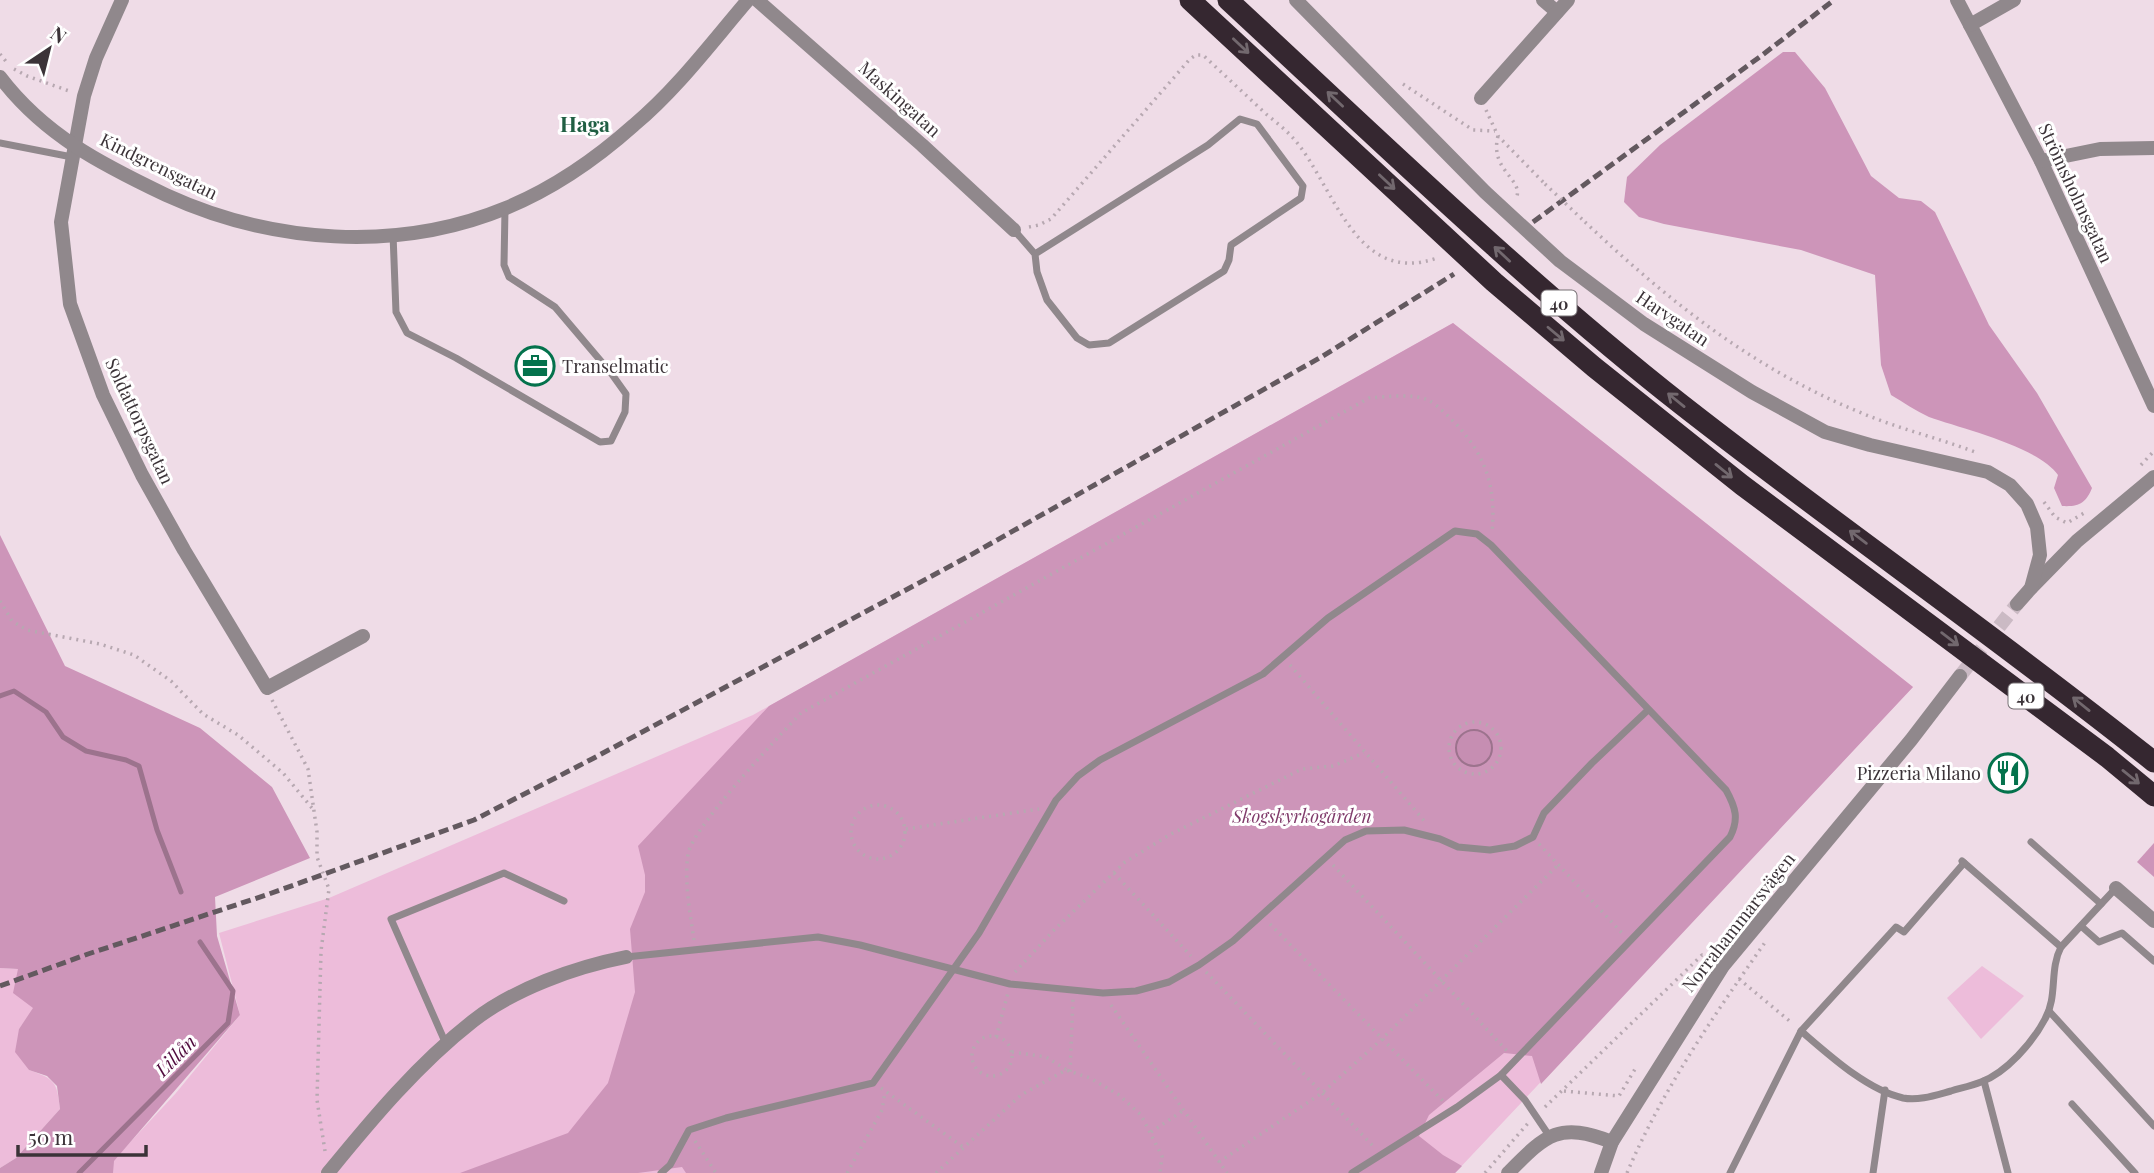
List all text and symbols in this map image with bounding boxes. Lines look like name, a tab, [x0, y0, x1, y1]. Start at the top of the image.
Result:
north arrow	[14, 14, 84, 84]
text: N	[46, 20, 73, 49]
one-way arrow	[1232, 38, 1249, 55]
street label: Maskingatan	[854, 56, 946, 142]
one-way arrow	[1327, 91, 1344, 108]
district label: Haga	[560, 109, 610, 137]
street label: Strömsholmsgatan	[2033, 119, 2119, 267]
street label: Kindgrensgatan	[96, 127, 222, 205]
one-way arrow	[1378, 174, 1396, 190]
one-way arrow	[1494, 245, 1511, 262]
street label: Harvgatan	[1632, 285, 1715, 351]
road number: 40	[1542, 290, 1576, 316]
one-way arrow	[1546, 326, 1564, 342]
office icon: Transelmatic	[514, 345, 556, 387]
street label: Soldattorpsgatan	[100, 354, 180, 488]
place label: Transelmatic	[562, 354, 669, 378]
one-way arrow	[1668, 393, 1686, 408]
one-way arrow	[1715, 463, 1733, 478]
one-way arrow	[1849, 530, 1868, 545]
one-way arrow	[1941, 632, 1959, 647]
road number: 40	[2008, 684, 2044, 708]
one-way arrow	[2073, 696, 2091, 712]
restaurant icon: Pizzeria Milano	[1987, 752, 2029, 794]
place label: Pizzeria Milano	[1857, 761, 1981, 785]
one-way arrow	[2122, 770, 2140, 785]
park label: Skogskyrkogården	[1231, 804, 1372, 828]
street label: Norrahammarsvägen	[1676, 847, 1800, 997]
water label: Lillån	[148, 1029, 201, 1082]
scale bar	[18, 1114, 145, 1158]
text: 50 m	[28, 1122, 74, 1150]

